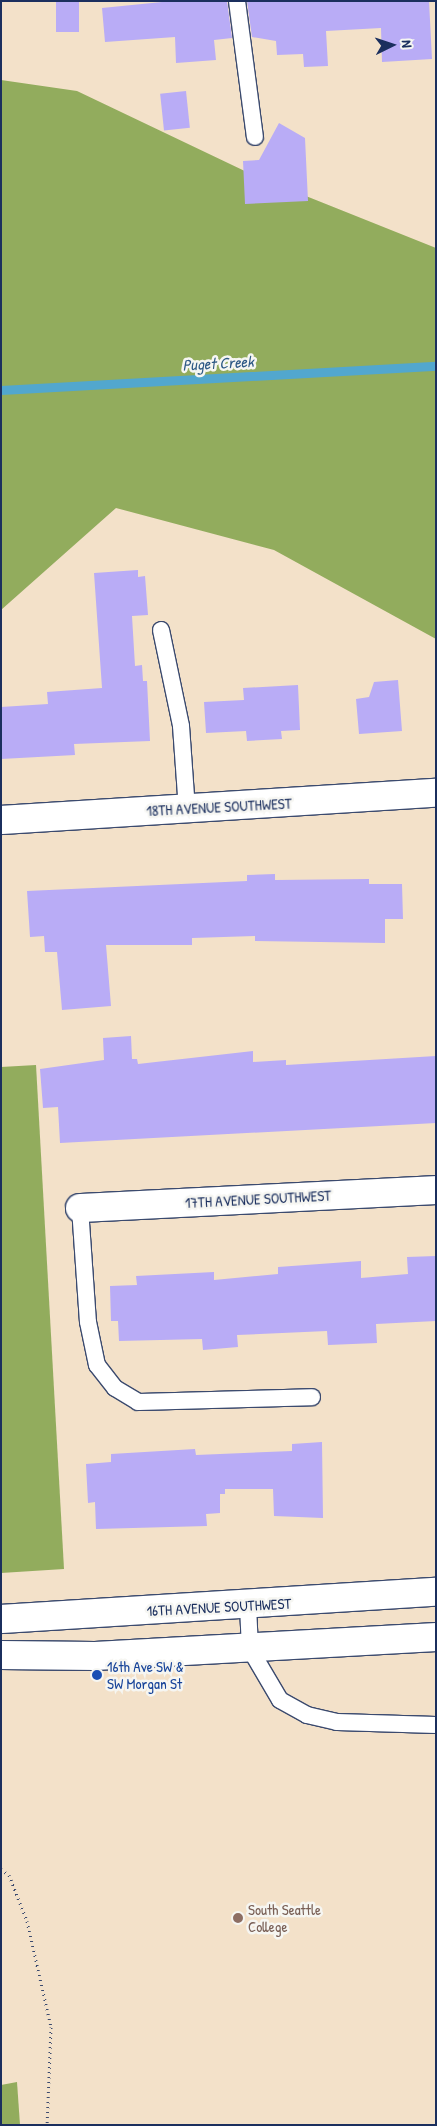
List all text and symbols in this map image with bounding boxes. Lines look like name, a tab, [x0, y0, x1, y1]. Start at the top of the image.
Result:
north arrow	[367, 20, 417, 70]
text: N	[398, 40, 417, 48]
water label: Puget Creek	[182, 352, 254, 374]
street label: 18TH AVENUE SOUTHWEST	[146, 794, 292, 820]
street label: 17TH AVENUE SOUTHWEST	[184, 1186, 332, 1212]
street label: 16TH AVENUE SOUTHWEST	[146, 1594, 292, 1620]
place label: 16th Ave SW & SW Morgan St	[107, 1657, 184, 1692]
marker: 16th Ave SW & SW Morgan St	[91, 1669, 103, 1681]
place label: South Seattle College	[248, 1900, 321, 1935]
marker: South Seattle College	[232, 1912, 244, 1924]

